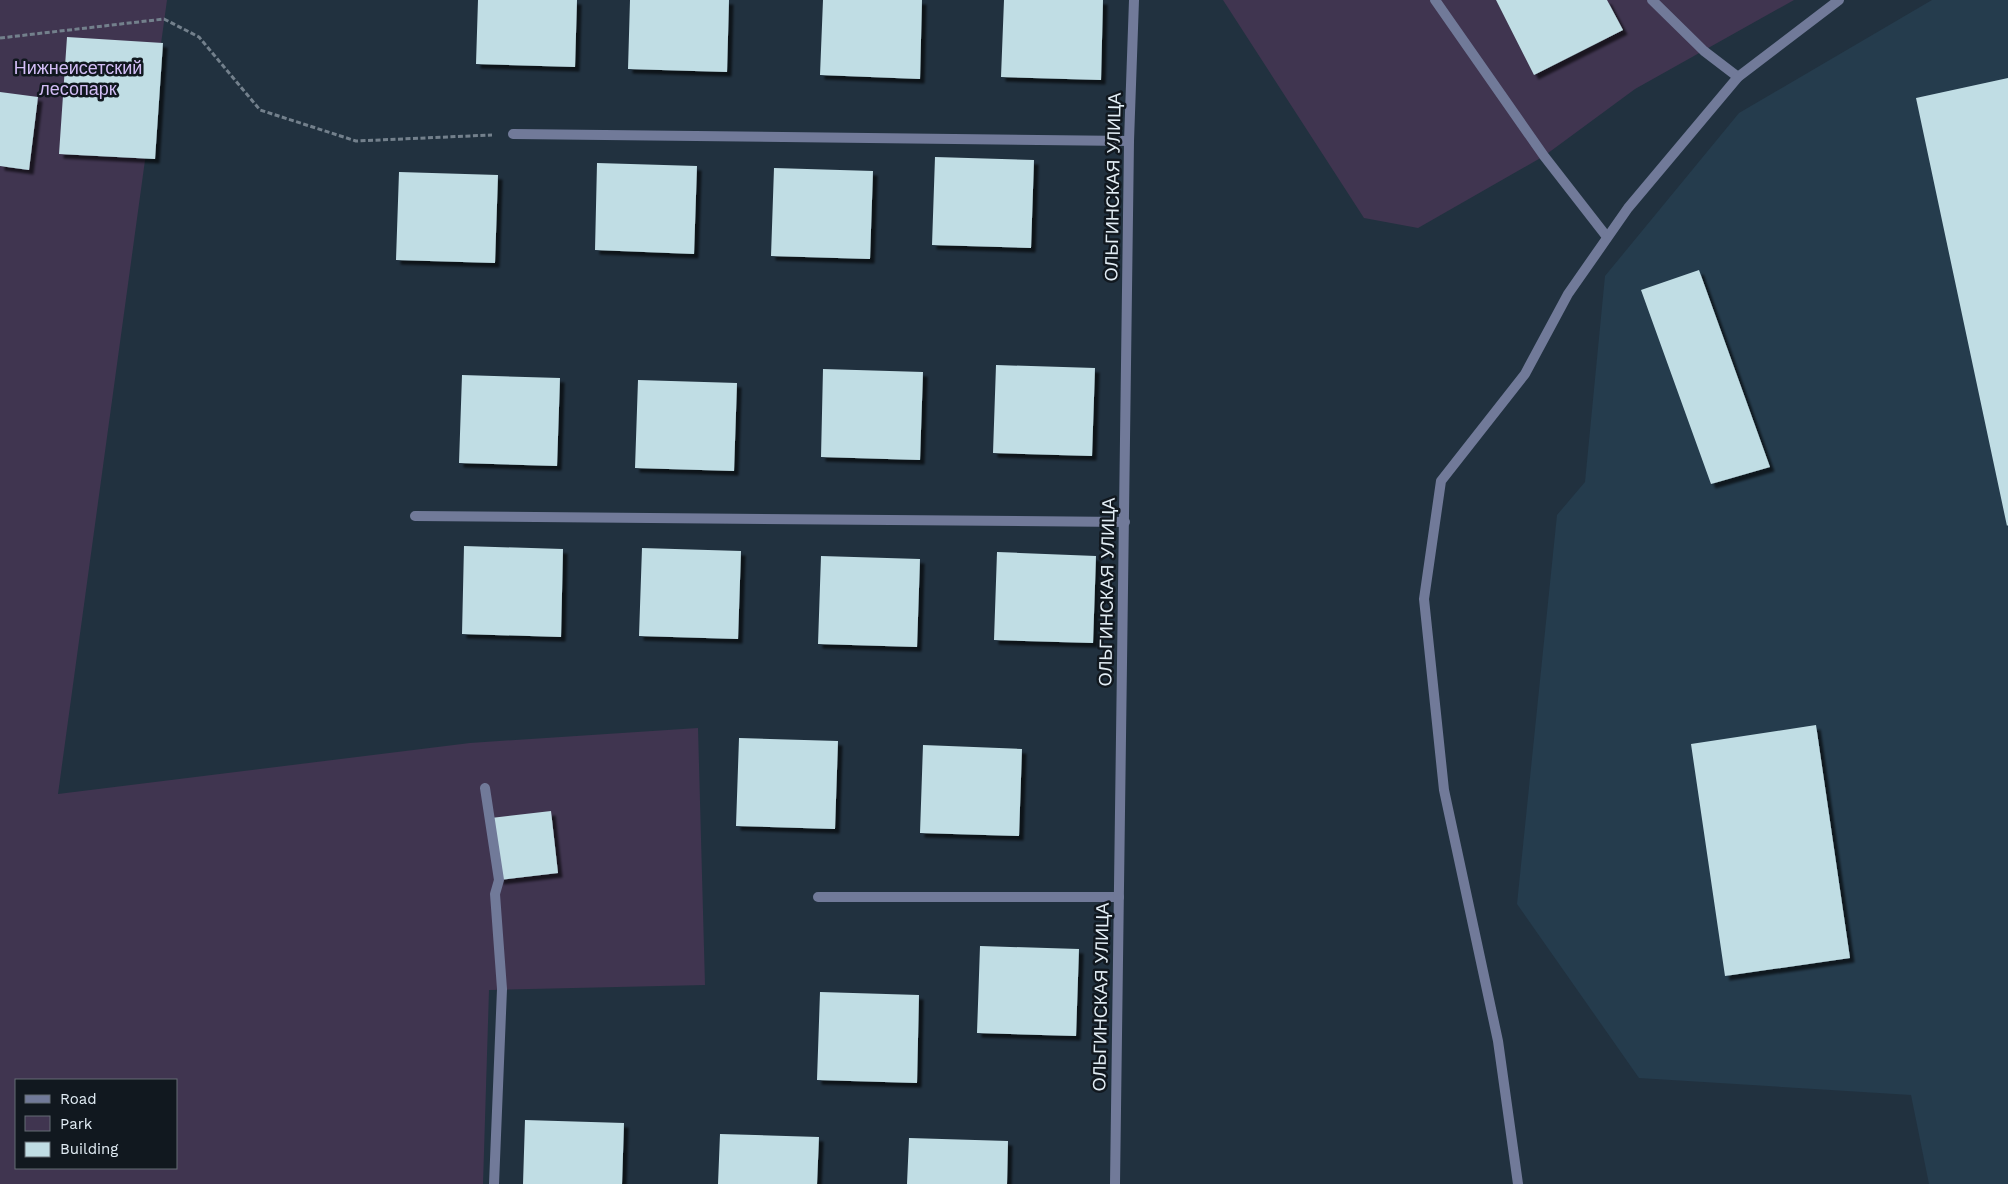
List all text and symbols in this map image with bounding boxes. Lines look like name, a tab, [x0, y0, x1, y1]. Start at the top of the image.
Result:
park label: Нижнеисетский лесопарк	[14, 57, 142, 99]
street label: ОЛЬГИНСКАЯ УЛИЦА	[1100, 92, 1125, 281]
street label: ОЛЬГИНСКАЯ УЛИЦА	[1094, 497, 1119, 686]
street label: ОЛЬГИНСКАЯ УЛИЦА	[1088, 902, 1113, 1091]
legend	[15, 1079, 178, 1169]
text: Road	[60, 1090, 97, 1108]
text: Park	[60, 1115, 93, 1133]
text: Building	[60, 1140, 118, 1158]

